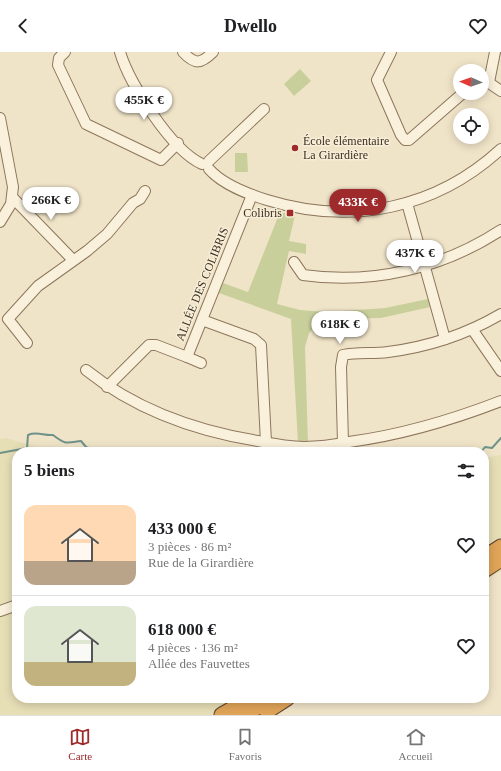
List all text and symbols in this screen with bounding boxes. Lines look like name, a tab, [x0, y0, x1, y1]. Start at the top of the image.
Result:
icon: back	[12, 15, 34, 37]
icon: heart	[467, 15, 489, 37]
text: Dwello	[224, 16, 277, 36]
north arrow	[453, 64, 489, 100]
map controls	[453, 64, 489, 144]
pin: 455K €	[111, 87, 177, 121]
text: 455K €	[124, 92, 164, 107]
button: locate	[453, 108, 489, 144]
place label: École élémentaire La Girardière	[303, 134, 389, 162]
marker: École élémentaire La Girardière	[290, 143, 300, 153]
pin: 266K €	[18, 187, 84, 221]
pin: 433K €	[325, 189, 391, 223]
text: 266K €	[31, 192, 71, 207]
text: 433K €	[338, 194, 378, 209]
place label: Colibris	[243, 206, 282, 220]
marker: Colibris	[285, 208, 295, 218]
street label: ALLÉE DES COLIBRIS	[173, 225, 231, 343]
pin: 437K €	[382, 240, 448, 274]
text: 437K €	[395, 245, 435, 260]
pin: 618K €	[307, 311, 373, 345]
text: 618K €	[320, 316, 360, 331]
icon: filters	[455, 460, 477, 482]
text: 5 biens	[24, 461, 75, 480]
text: 433 000 €	[148, 519, 216, 538]
icon: home	[56, 521, 104, 569]
icon: heart	[455, 534, 477, 556]
text: 3 pièces · 86 m²	[148, 539, 231, 554]
text: Rue de la Girardière	[148, 555, 254, 570]
text: 618 000 €	[148, 620, 216, 639]
icon: home	[56, 622, 104, 670]
icon: heart	[455, 635, 477, 657]
text: 4 pièces · 136 m²	[148, 640, 238, 655]
text: Allée des Fauvettes	[148, 656, 250, 671]
tab: Carte	[68, 726, 92, 762]
tab: Favoris	[229, 726, 262, 762]
tab: Accueil	[398, 726, 433, 762]

